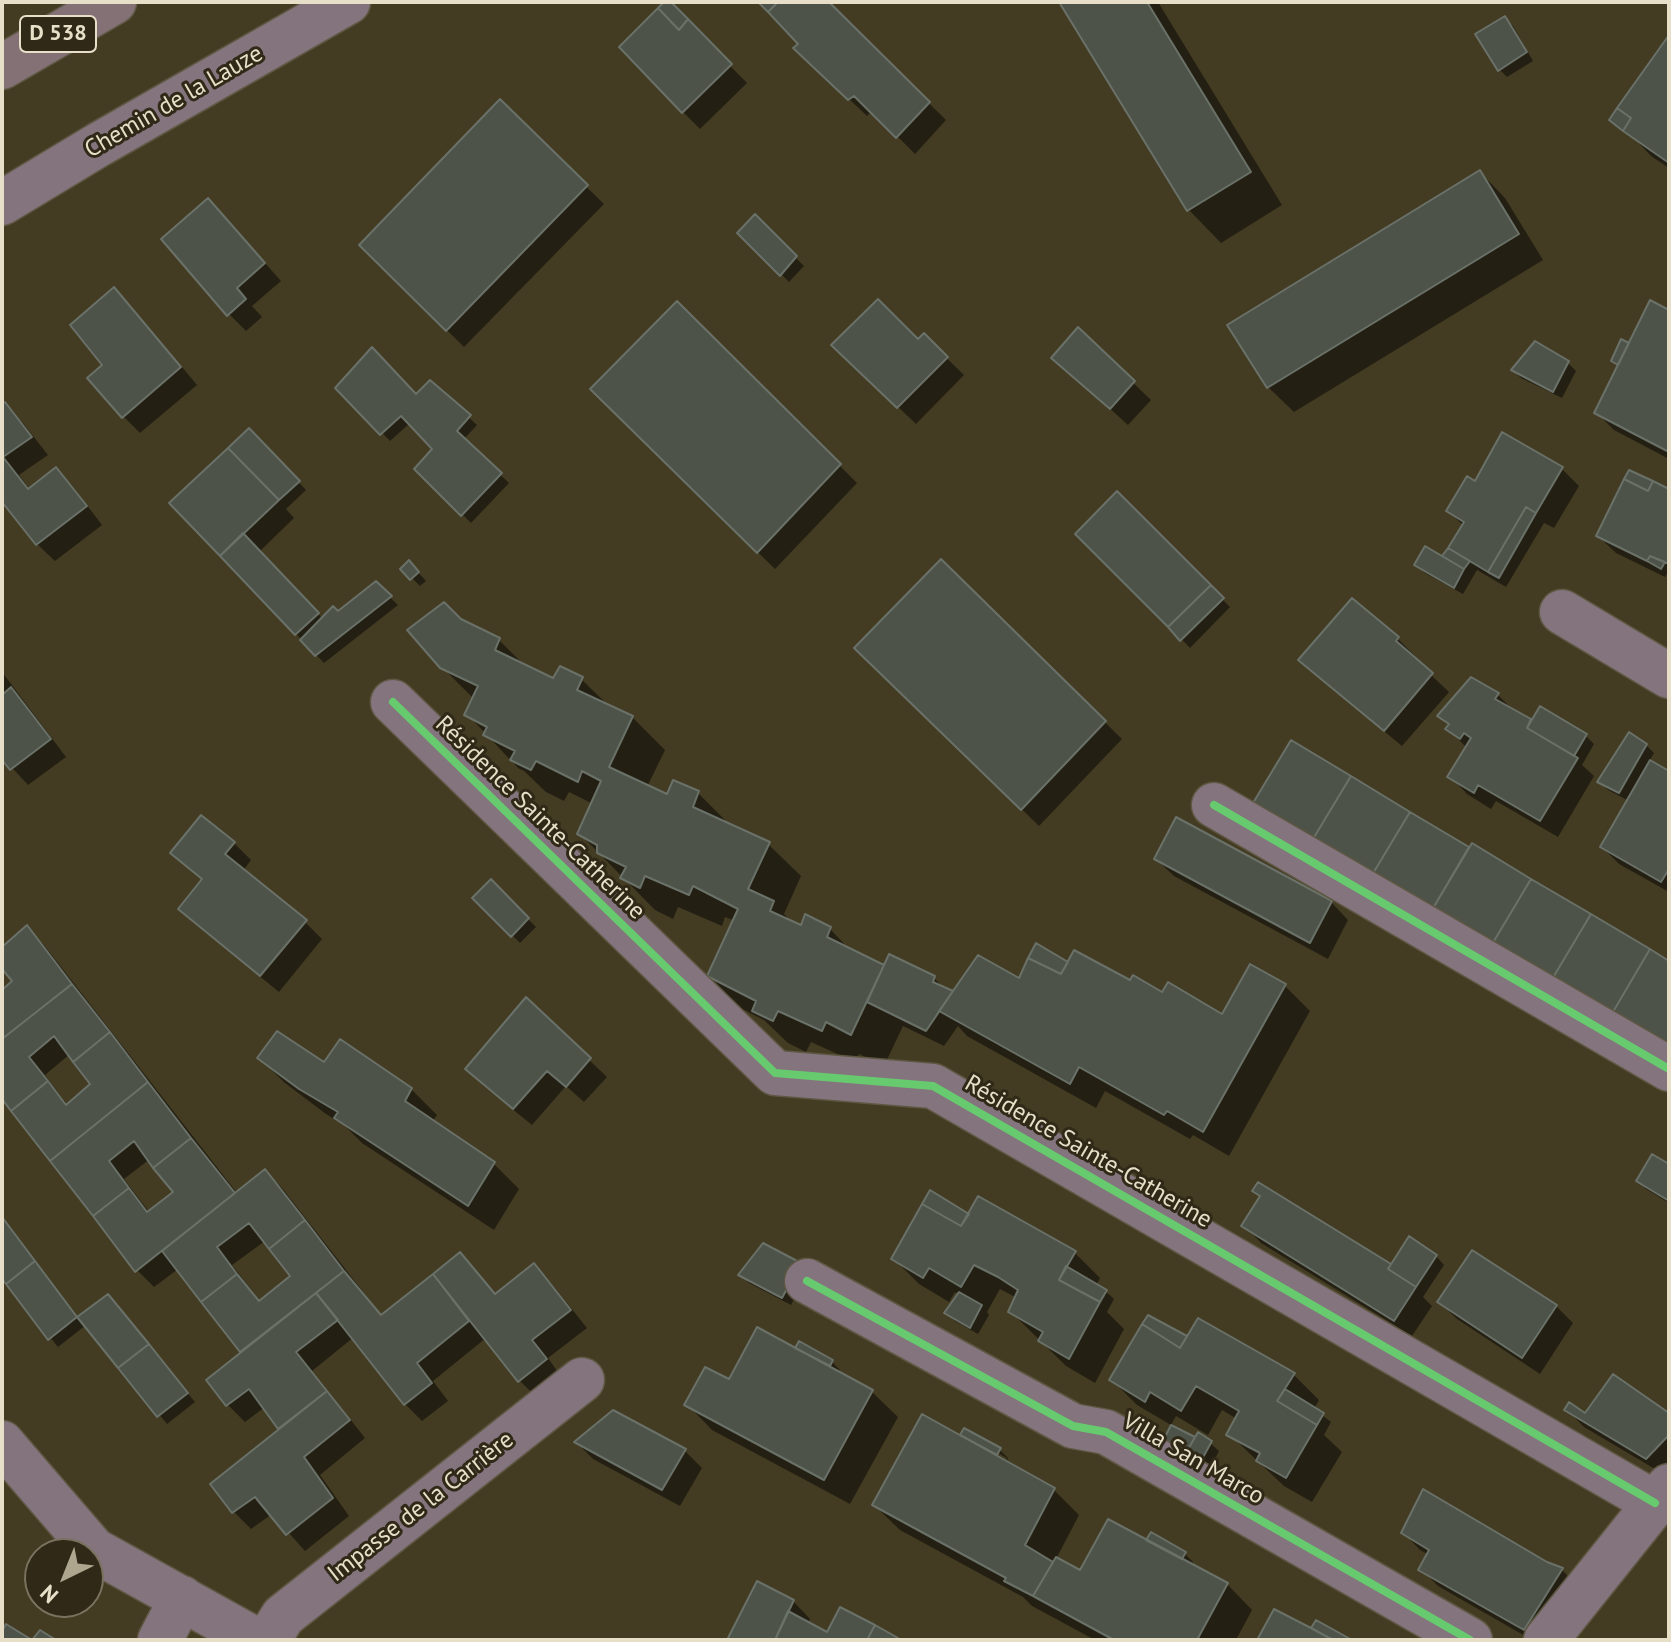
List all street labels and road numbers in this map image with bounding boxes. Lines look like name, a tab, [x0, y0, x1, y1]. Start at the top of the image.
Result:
road number: D 538	[20, 16, 96, 52]
street label: Chemin de la Lauze	[80, 39, 268, 165]
street label: Résidence Sainte-Catherine	[429, 710, 651, 926]
street label: Résidence Sainte-Catherine	[959, 1069, 1217, 1235]
street label: Villa San Marco	[1117, 1407, 1269, 1511]
street label: Impasse de la Carrière	[322, 1426, 520, 1588]

